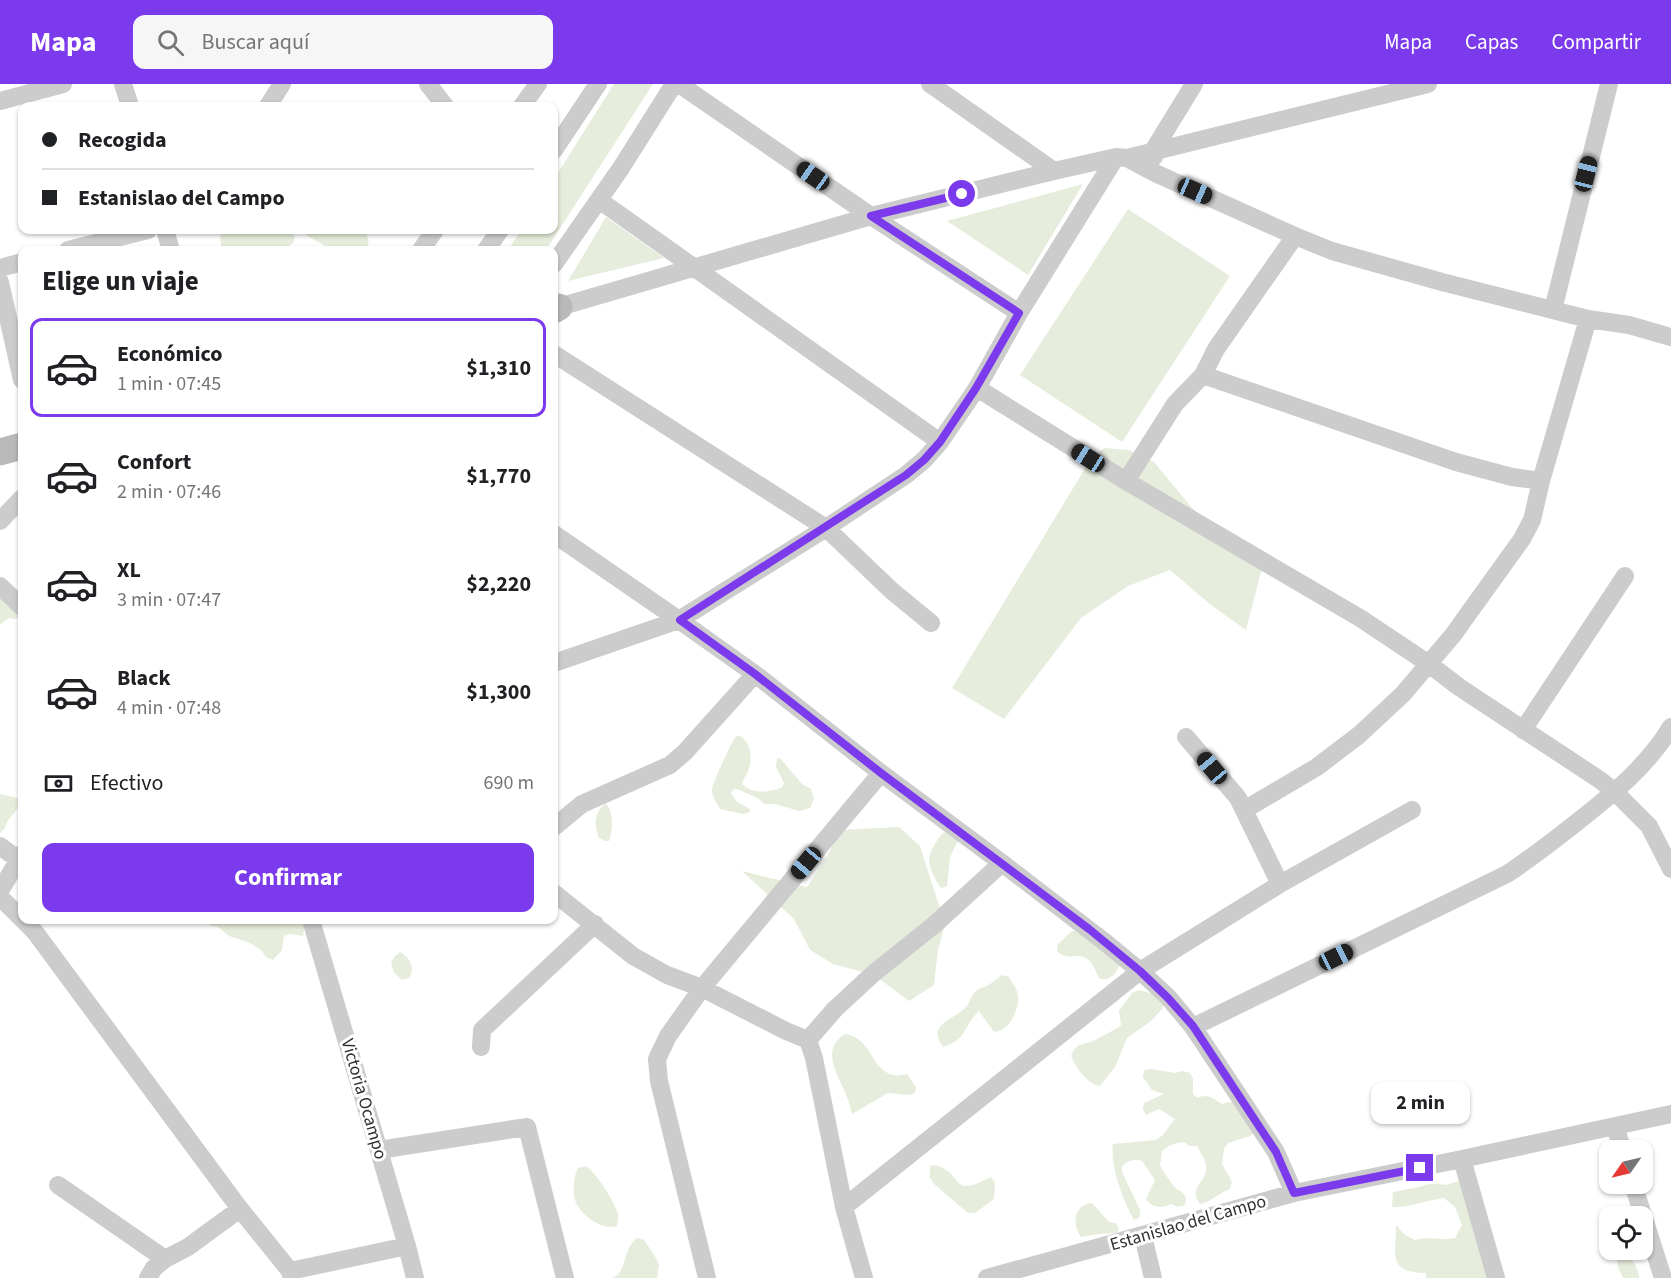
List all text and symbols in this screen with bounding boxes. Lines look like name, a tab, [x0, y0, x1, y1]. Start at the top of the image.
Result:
search box	[133, 15, 553, 69]
text: Mapa	[30, 22, 97, 62]
icon: search	[154, 26, 187, 59]
text: Buscar aquí	[202, 26, 309, 58]
text: Mapa	[1384, 27, 1432, 57]
text: Capas	[1465, 27, 1518, 57]
text: Compartir	[1551, 27, 1641, 57]
text: Recogida	[78, 124, 167, 156]
car	[1573, 154, 1599, 194]
car	[793, 158, 833, 194]
car	[1175, 175, 1215, 207]
route start	[948, 180, 975, 207]
text: Estanislao del Campo	[78, 182, 285, 214]
text: Elige un viaje	[42, 262, 199, 301]
text: Económico	[117, 338, 222, 370]
icon: car	[45, 341, 99, 395]
text: $1,310	[466, 352, 531, 384]
text: 1 min · 07:45	[117, 370, 221, 398]
car	[1068, 441, 1108, 475]
text: Confort	[117, 446, 191, 478]
icon: car	[45, 449, 99, 503]
text: $1,770	[466, 460, 531, 492]
text: 2 min · 07:46	[117, 478, 221, 506]
text: XL	[117, 554, 141, 586]
icon: car	[45, 557, 99, 611]
text: $2,220	[466, 568, 531, 600]
text: 3 min · 07:47	[117, 586, 221, 614]
text: Black	[117, 662, 171, 694]
icon: car	[45, 665, 99, 719]
text: $1,300	[466, 676, 531, 708]
text: 4 min · 07:48	[117, 694, 221, 722]
car	[1194, 748, 1230, 788]
icon: cash	[42, 767, 75, 800]
text: Efectivo	[90, 767, 164, 799]
text: 690 m	[484, 769, 534, 797]
button: Confirmar	[42, 843, 534, 912]
car	[788, 843, 824, 883]
car	[1316, 941, 1356, 973]
street label: Victoria Ocampo	[335, 1036, 393, 1162]
callout: 2 min	[1370, 1081, 1470, 1123]
text: 2 min	[1396, 1089, 1445, 1117]
north arrow	[1599, 1140, 1653, 1194]
map controls	[1599, 1140, 1653, 1260]
route end	[1406, 1154, 1433, 1181]
street label: Estanislao del Campo	[1107, 1189, 1269, 1257]
button: locate	[1599, 1206, 1653, 1260]

